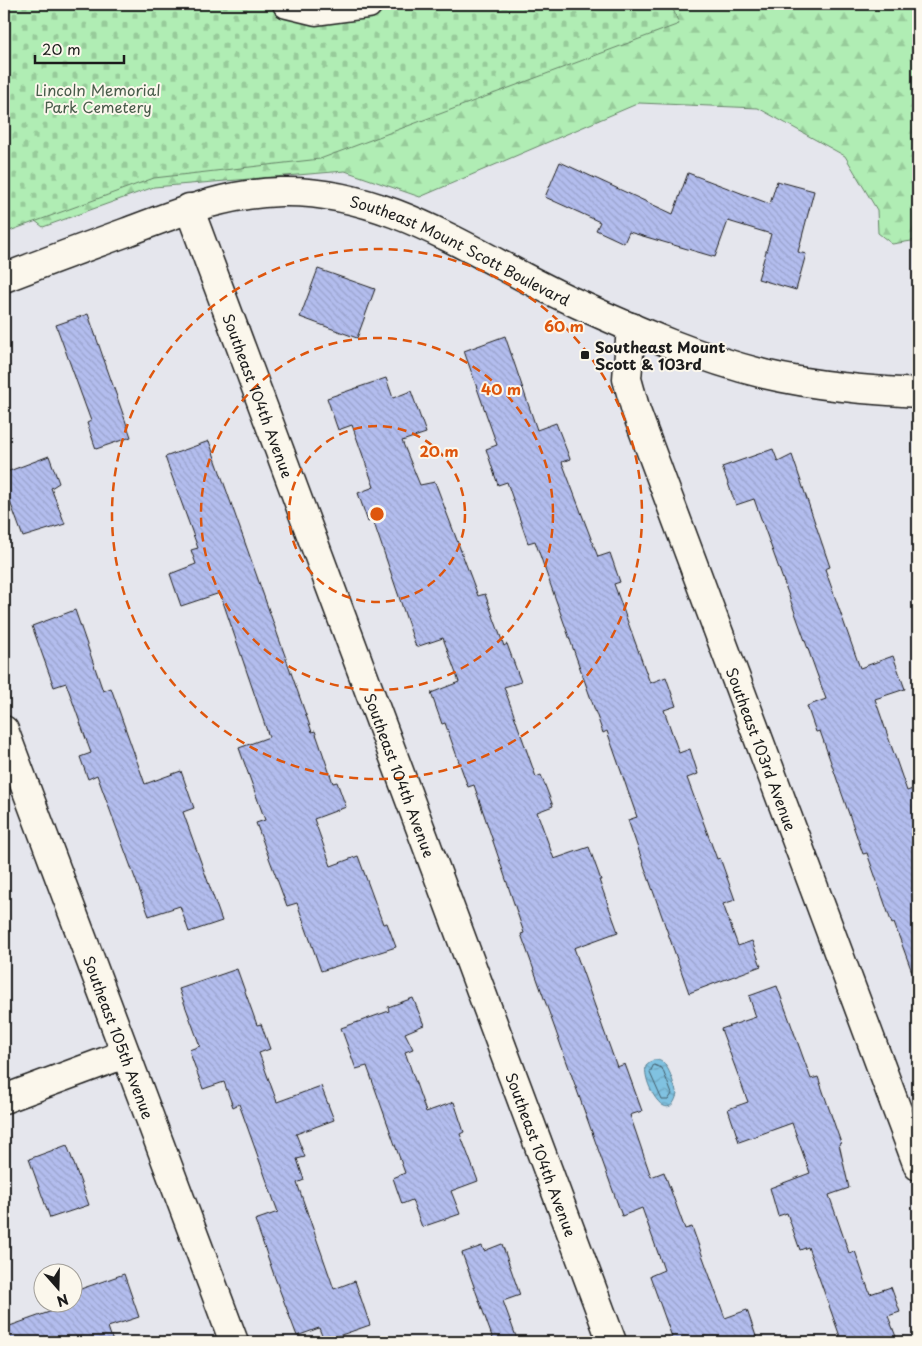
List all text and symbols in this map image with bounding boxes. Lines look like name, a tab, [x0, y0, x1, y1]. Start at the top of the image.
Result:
scale bar	[35, 32, 124, 64]
text: 20 m	[42, 37, 81, 60]
park label: Lincoln Memorial Park Cemetery	[35, 78, 161, 118]
street label: Southeast Mount Scott Boulevard	[348, 188, 574, 310]
street label: Southeast 104th Avenue	[218, 310, 300, 481]
text: 60 m	[544, 314, 584, 337]
place label: Southeast Mount Scott & 103rd	[595, 335, 725, 375]
marker: Southeast Mount Scott & 103rd	[579, 349, 591, 361]
text: 40 m	[481, 377, 521, 400]
text: 20 m	[420, 439, 458, 462]
centre of rings	[368, 505, 386, 523]
street label: Southeast 103rd Avenue	[721, 664, 803, 834]
street label: Southeast 104th Avenue	[359, 689, 442, 860]
street label: Southeast 105th Avenue	[78, 952, 161, 1122]
street label: Southeast 104th Avenue	[501, 1069, 583, 1240]
north arrow	[32, 1264, 82, 1314]
text: N	[54, 1289, 71, 1312]

